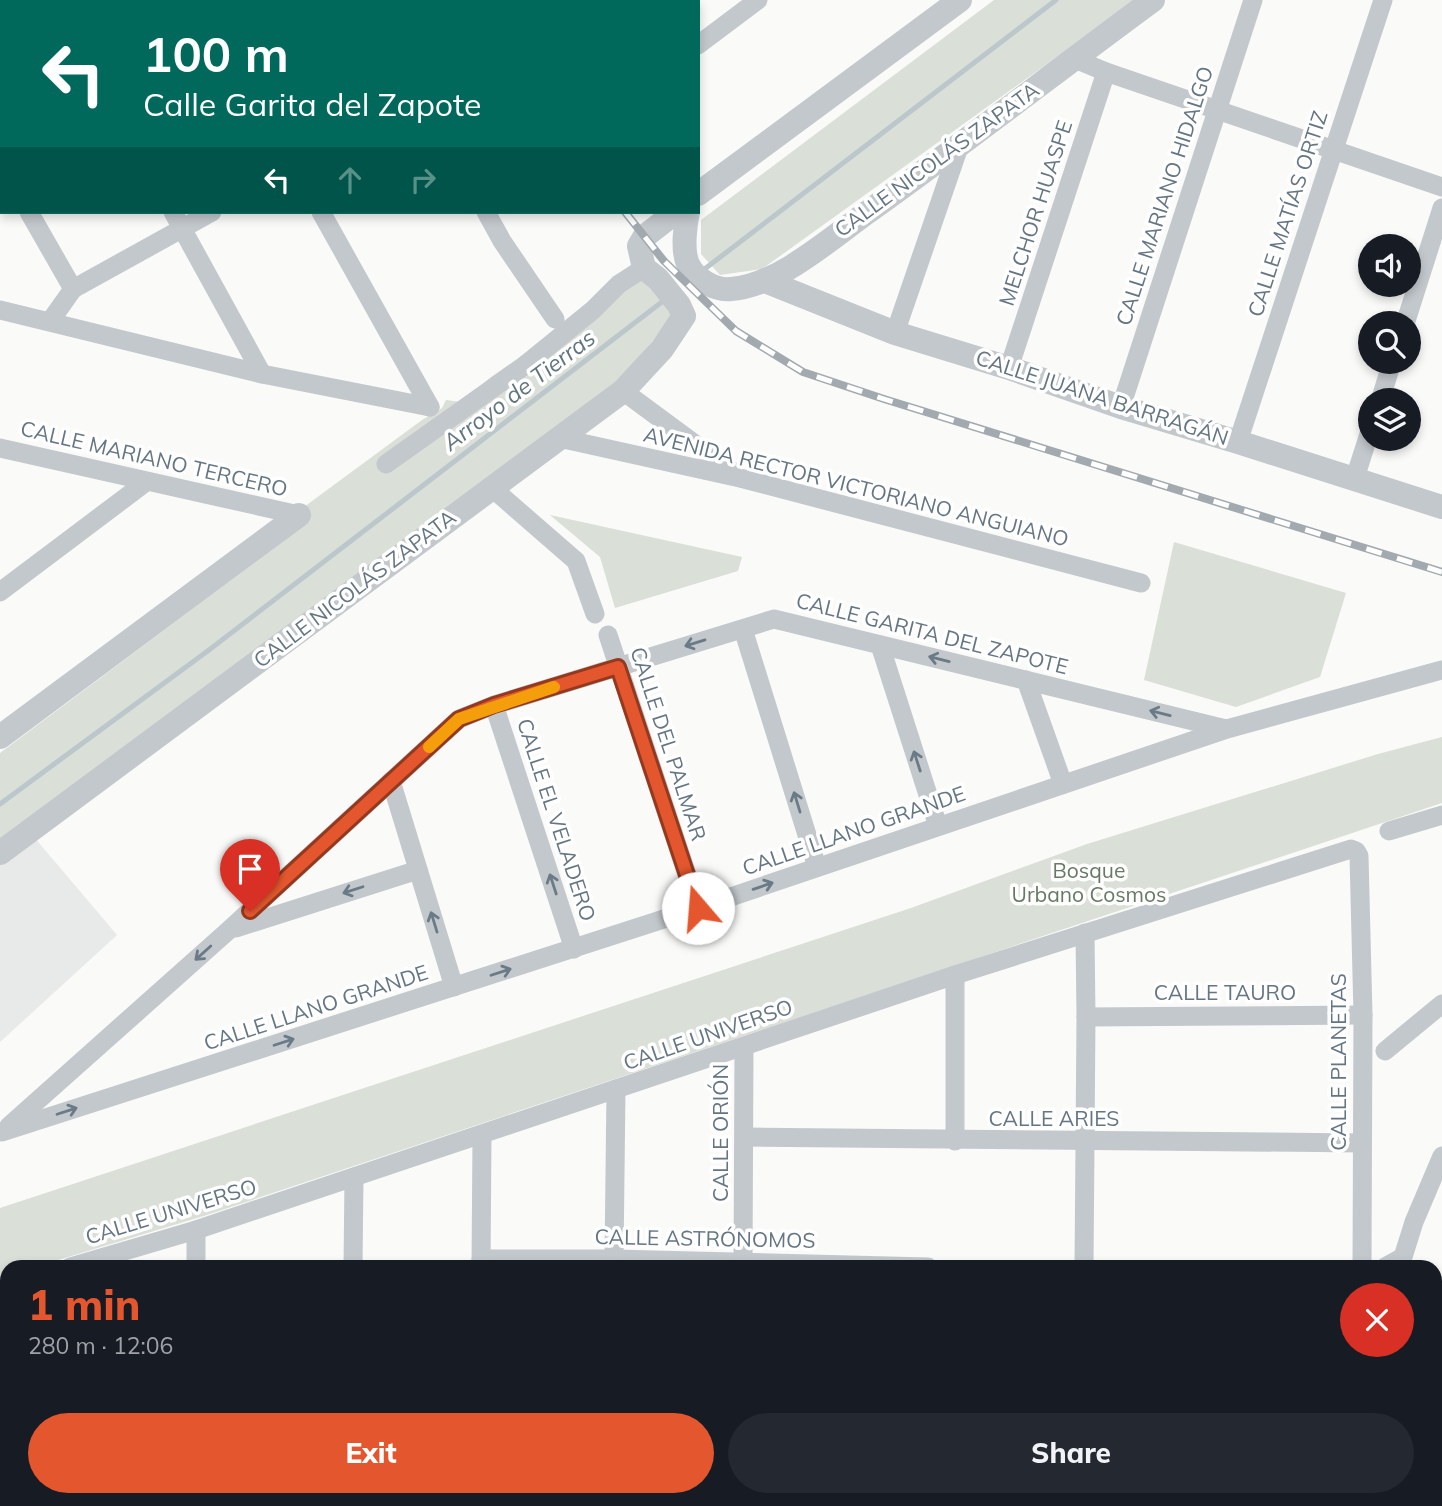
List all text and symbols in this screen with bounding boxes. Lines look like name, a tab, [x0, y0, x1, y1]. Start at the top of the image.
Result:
text: 100 m	[143, 23, 289, 84]
icon: left	[28, 28, 119, 119]
street label: CALLE MARIANO HIDALGO	[1110, 63, 1218, 329]
street label: CALLE NICOLÁS ZAPATA	[829, 76, 1044, 242]
text: Calle Garita del Zapote	[143, 84, 481, 124]
street label: CALLE MATÍAS ORTIZ	[1241, 107, 1333, 320]
street label: MELCHOR HUASPE	[993, 117, 1077, 309]
icon: left	[258, 161, 296, 199]
icon: ahead	[331, 161, 369, 199]
icon: right	[404, 161, 442, 199]
map controls	[1358, 234, 1421, 451]
button: sound	[1358, 234, 1421, 297]
button: search	[1358, 311, 1421, 374]
water label: Arroyo de Tierras	[436, 323, 601, 457]
street label: CALLE JUANA BARRAGÁN	[973, 344, 1232, 450]
button: layers	[1358, 388, 1421, 451]
street label: CALLE MARIANO TERCERO	[18, 415, 290, 501]
street label: AVENIDA RECTOR VICTORIANO ANGUIANO	[641, 421, 1072, 552]
street label: CALLE NICOLÁS ZAPATA	[248, 503, 461, 673]
street label: CALLE GARITA DEL ZAPOTE	[794, 587, 1071, 679]
one-way arrow	[685, 638, 707, 651]
street label: CALLE DEL PALMAR	[625, 644, 713, 844]
one-way arrow	[928, 652, 951, 666]
one-way arrow	[1149, 706, 1172, 719]
street label: CALLE EL VELADERO	[512, 715, 602, 924]
one-way arrow	[910, 751, 922, 773]
street label: CALLE LLANO GRANDE	[739, 780, 969, 880]
one-way arrow	[789, 791, 802, 813]
pin	[220, 839, 280, 911]
icon: arrive	[231, 850, 269, 888]
park label: Bosque Urbano Cosmos	[1012, 857, 1166, 907]
position arrow	[661, 871, 735, 945]
one-way arrow	[546, 873, 559, 895]
one-way arrow	[752, 879, 774, 891]
one-way arrow	[342, 885, 364, 898]
one-way arrow	[426, 911, 439, 933]
one-way arrow	[194, 945, 212, 961]
street label: CALLE LLANO GRANDE	[200, 958, 431, 1056]
one-way arrow	[489, 965, 511, 978]
street label: CALLE PLANETAS	[1325, 973, 1351, 1151]
street label: CALLE TAURO	[1154, 979, 1296, 1005]
street label: CALLE UNIVERSO	[620, 993, 796, 1075]
one-way arrow	[273, 1034, 295, 1047]
street label: CALLE ORIÓN	[707, 1064, 733, 1202]
one-way arrow	[56, 1104, 78, 1116]
street label: CALLE ARIES	[989, 1105, 1119, 1131]
street label: CALLE UNIVERSO	[82, 1173, 259, 1249]
street label: CALLE ASTRÓNOMOS	[594, 1223, 816, 1253]
text: 1 min	[28, 1278, 141, 1331]
button: close	[1340, 1283, 1414, 1357]
text: 280 m · 12:06	[28, 1331, 173, 1360]
button: Exit	[28, 1413, 714, 1493]
button: Share	[728, 1413, 1414, 1493]

